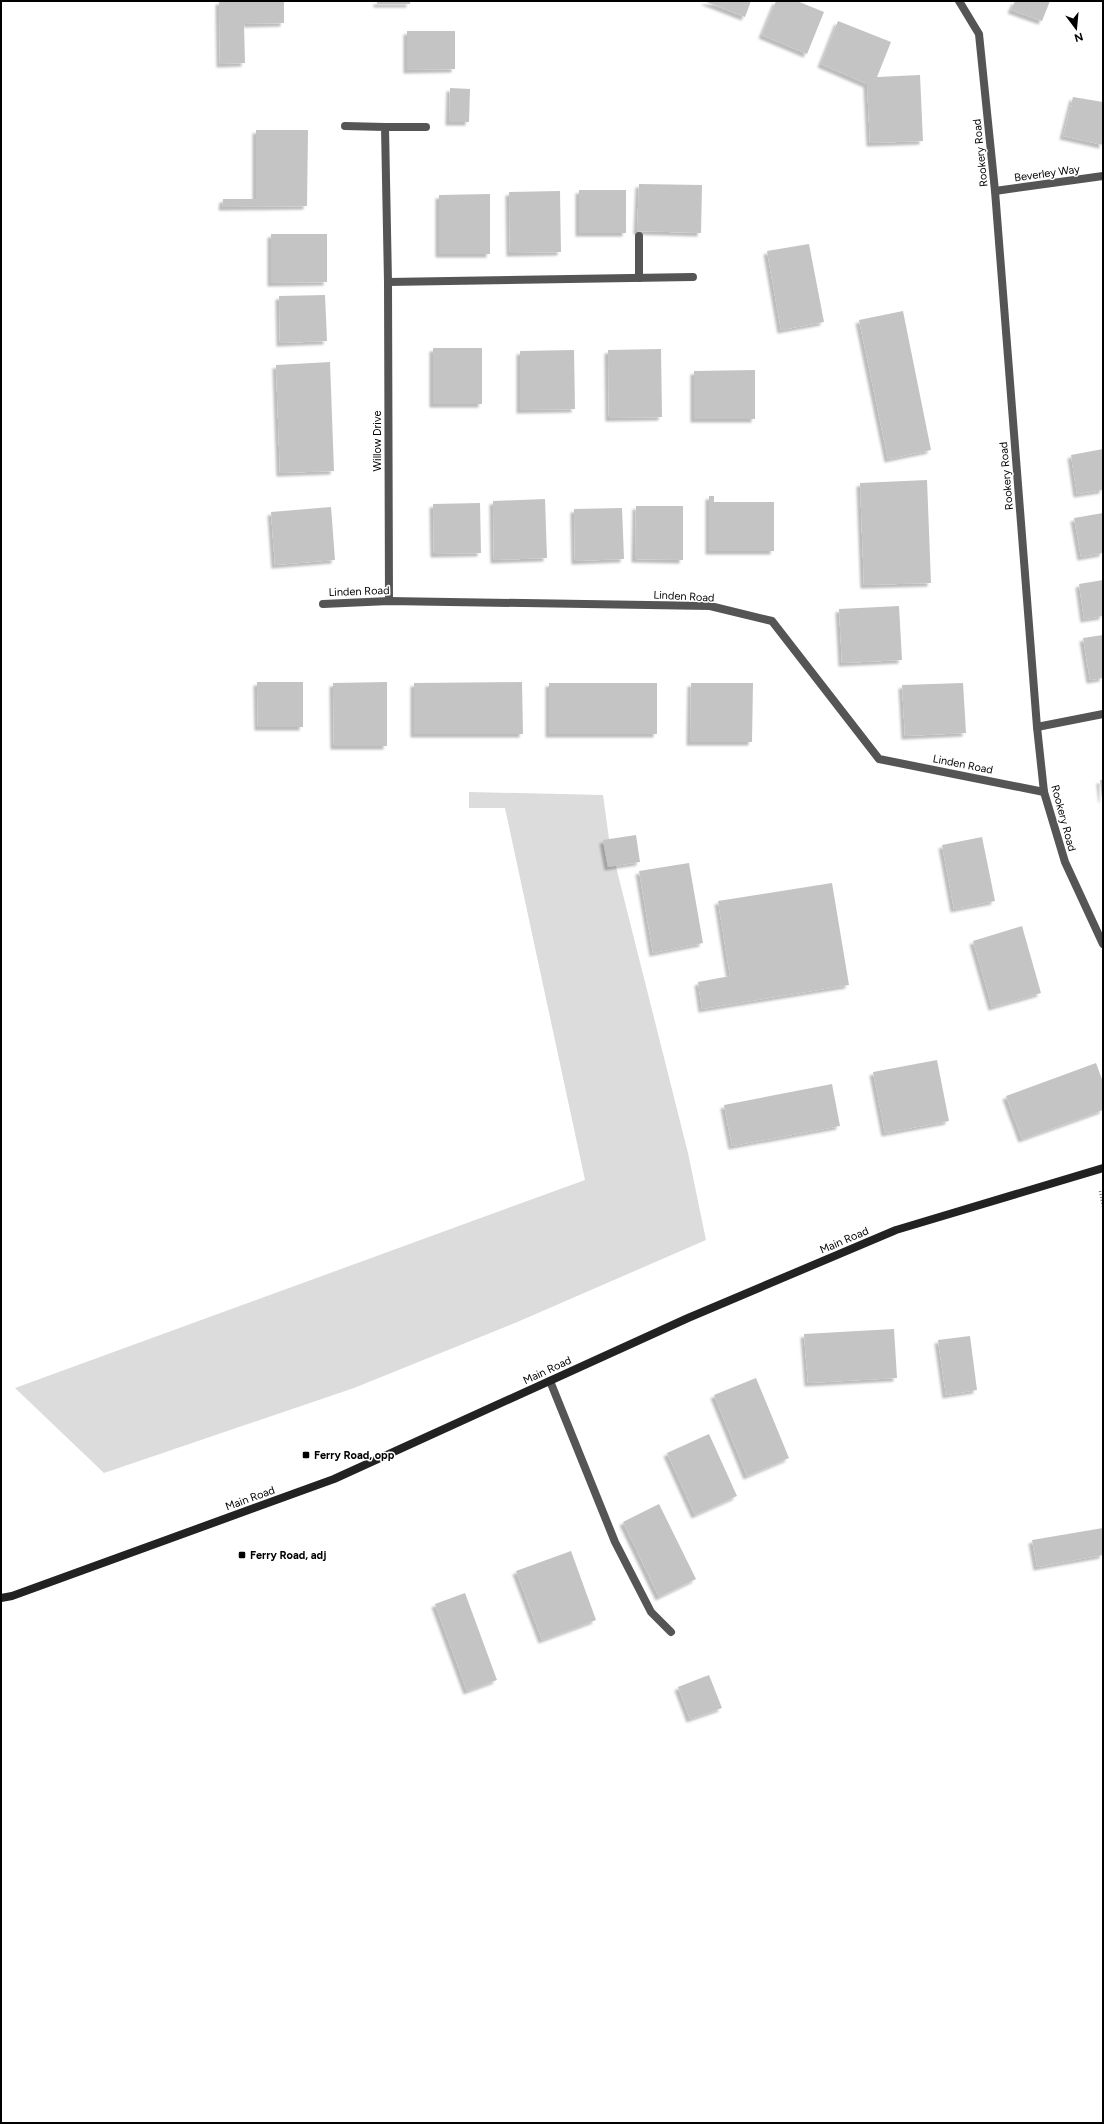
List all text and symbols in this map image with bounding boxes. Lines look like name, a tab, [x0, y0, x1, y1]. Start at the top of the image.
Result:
north arrow	[1056, 8, 1096, 48]
text: N	[1073, 30, 1085, 45]
street label: Rookery Road	[970, 118, 991, 188]
street label: Beverley Way	[1013, 162, 1081, 185]
street label: Willow Drive	[371, 411, 384, 471]
street label: Rookery Road	[997, 441, 1016, 511]
street label: Linden Road	[328, 584, 390, 599]
street label: Linden Road	[653, 588, 715, 605]
street label: Linden Road	[932, 752, 994, 777]
street label: Rookery Road	[1048, 783, 1079, 853]
street label: Main Road	[818, 1224, 871, 1257]
street label: Main Road	[521, 1354, 573, 1387]
place label: Ferry Road, opp	[314, 1449, 395, 1462]
marker: Ferry Road, opp	[301, 1450, 311, 1460]
street label: Main Road	[224, 1484, 277, 1513]
place label: Ferry Road, adj	[250, 1549, 326, 1562]
marker: Ferry Road, adj	[237, 1550, 247, 1560]

